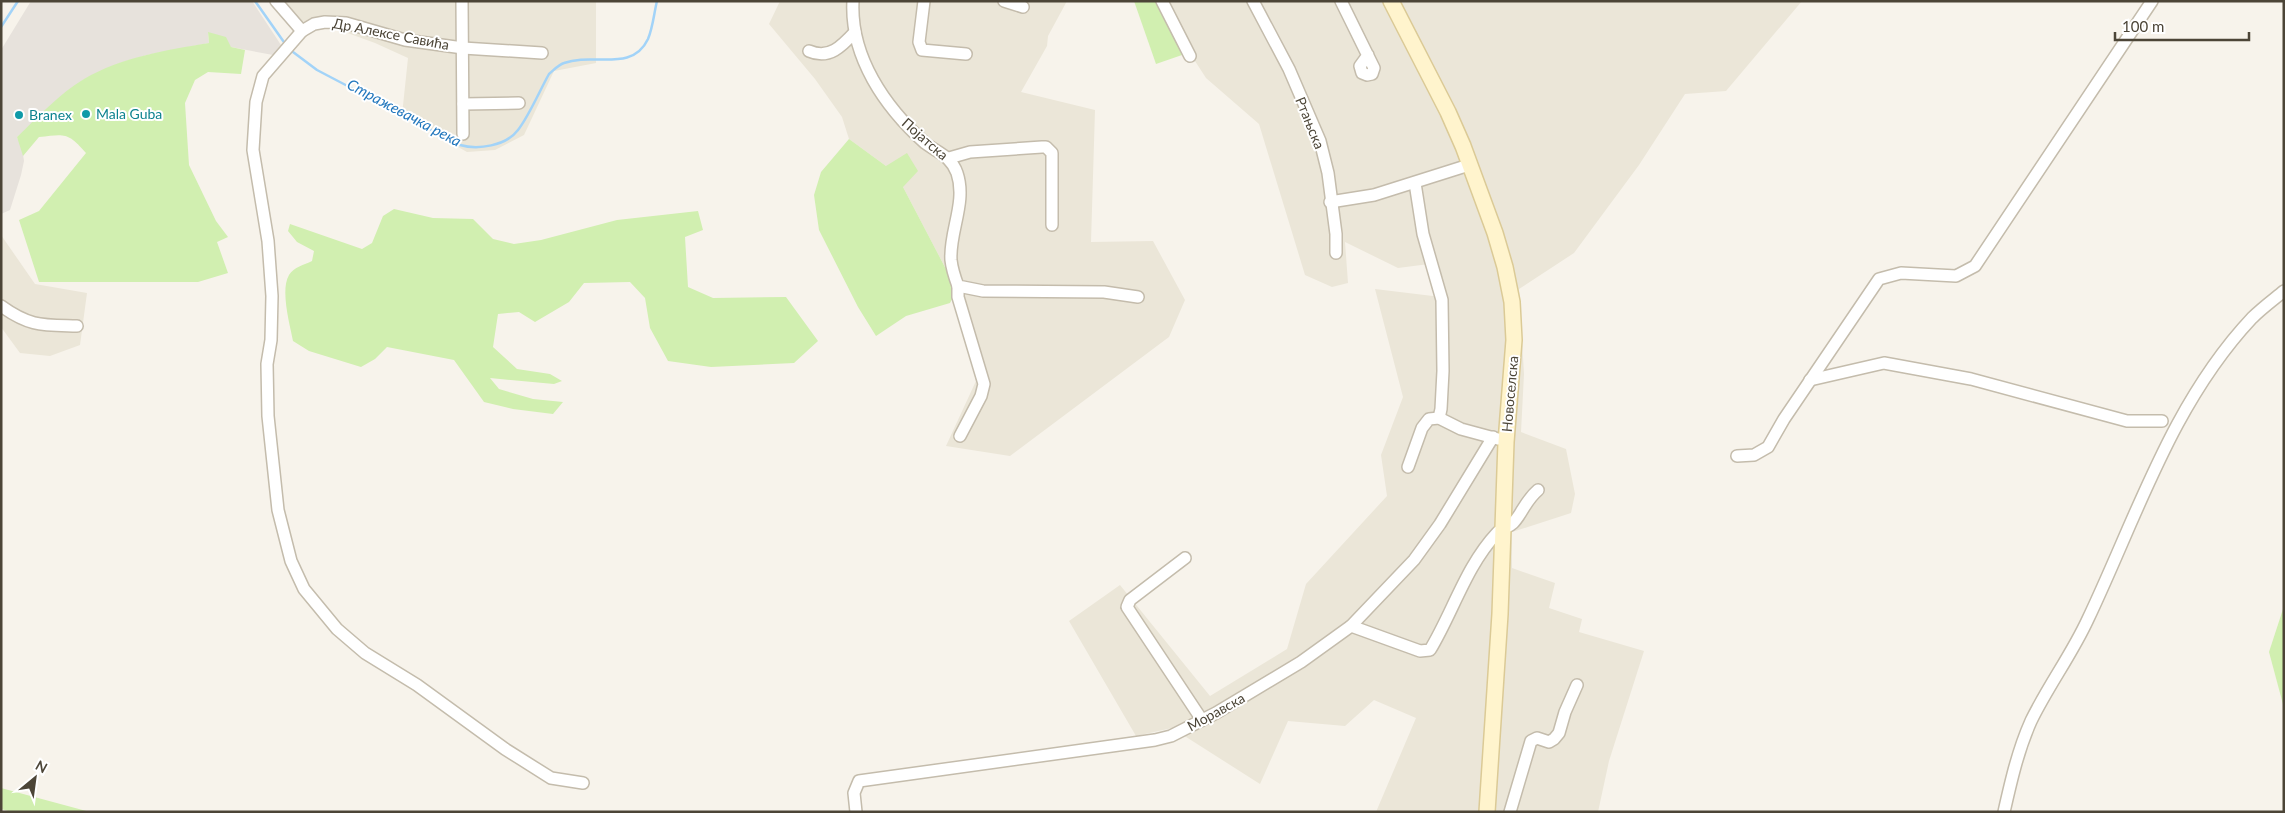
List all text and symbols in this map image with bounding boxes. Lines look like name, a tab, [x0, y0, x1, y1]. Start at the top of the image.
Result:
scale bar	[2115, 10, 2249, 42]
street label: Др Алексе Савића	[332, 14, 451, 53]
text: 100 m	[2122, 17, 2164, 35]
water label: Стражевачка река	[344, 74, 465, 150]
street label: Ртањска	[1292, 94, 1329, 151]
place label: Mala Guba	[96, 105, 162, 122]
place label: Branex	[29, 106, 72, 123]
marker: Mala Guba	[80, 108, 92, 120]
marker: Branex	[13, 109, 25, 121]
street label: Појатска	[899, 114, 952, 163]
street label: Новоселска	[1498, 355, 1521, 433]
street label: Моравска	[1184, 689, 1248, 734]
north arrow	[10, 753, 60, 803]
text: N	[33, 756, 50, 776]

